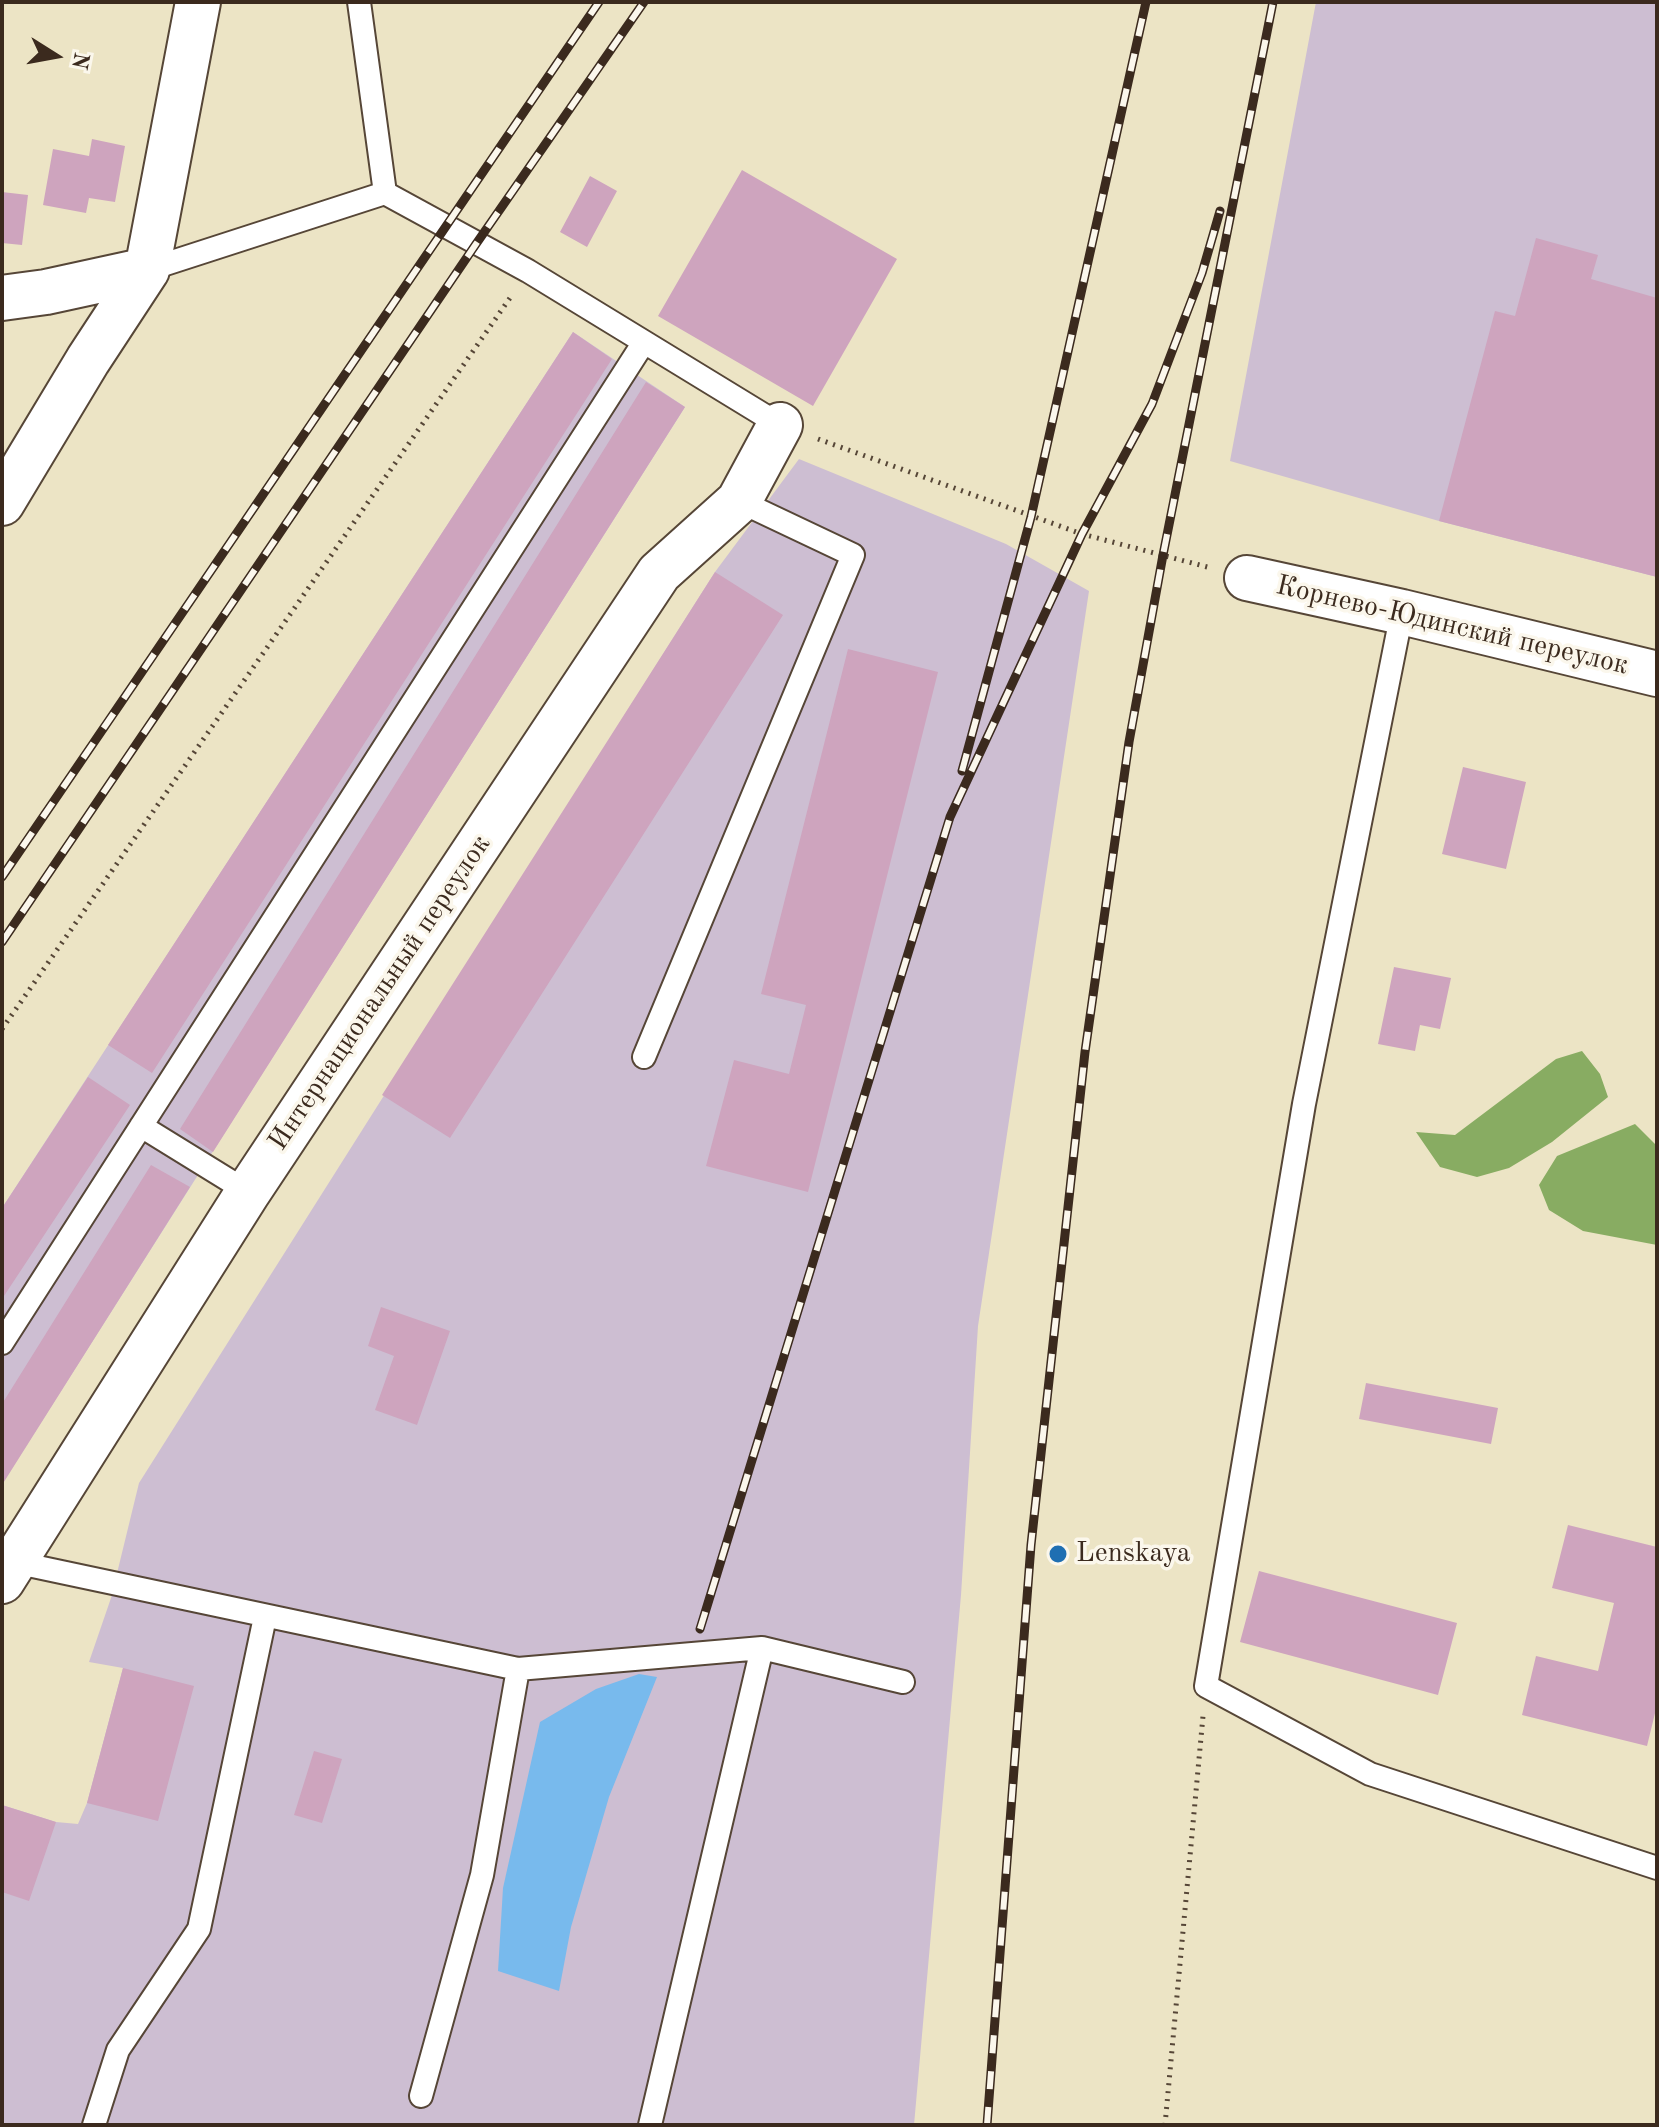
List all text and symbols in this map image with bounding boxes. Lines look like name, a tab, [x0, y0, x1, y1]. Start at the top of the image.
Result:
north arrow	[16, 16, 96, 96]
text: N	[67, 50, 92, 71]
street label: Корнево-Юдинский переулок	[1273, 569, 1631, 683]
street label: Интернациональный переулок	[262, 829, 498, 1157]
place label: Lenskaya	[1076, 1537, 1191, 1571]
marker: Lenskaya	[1047, 1543, 1069, 1565]

